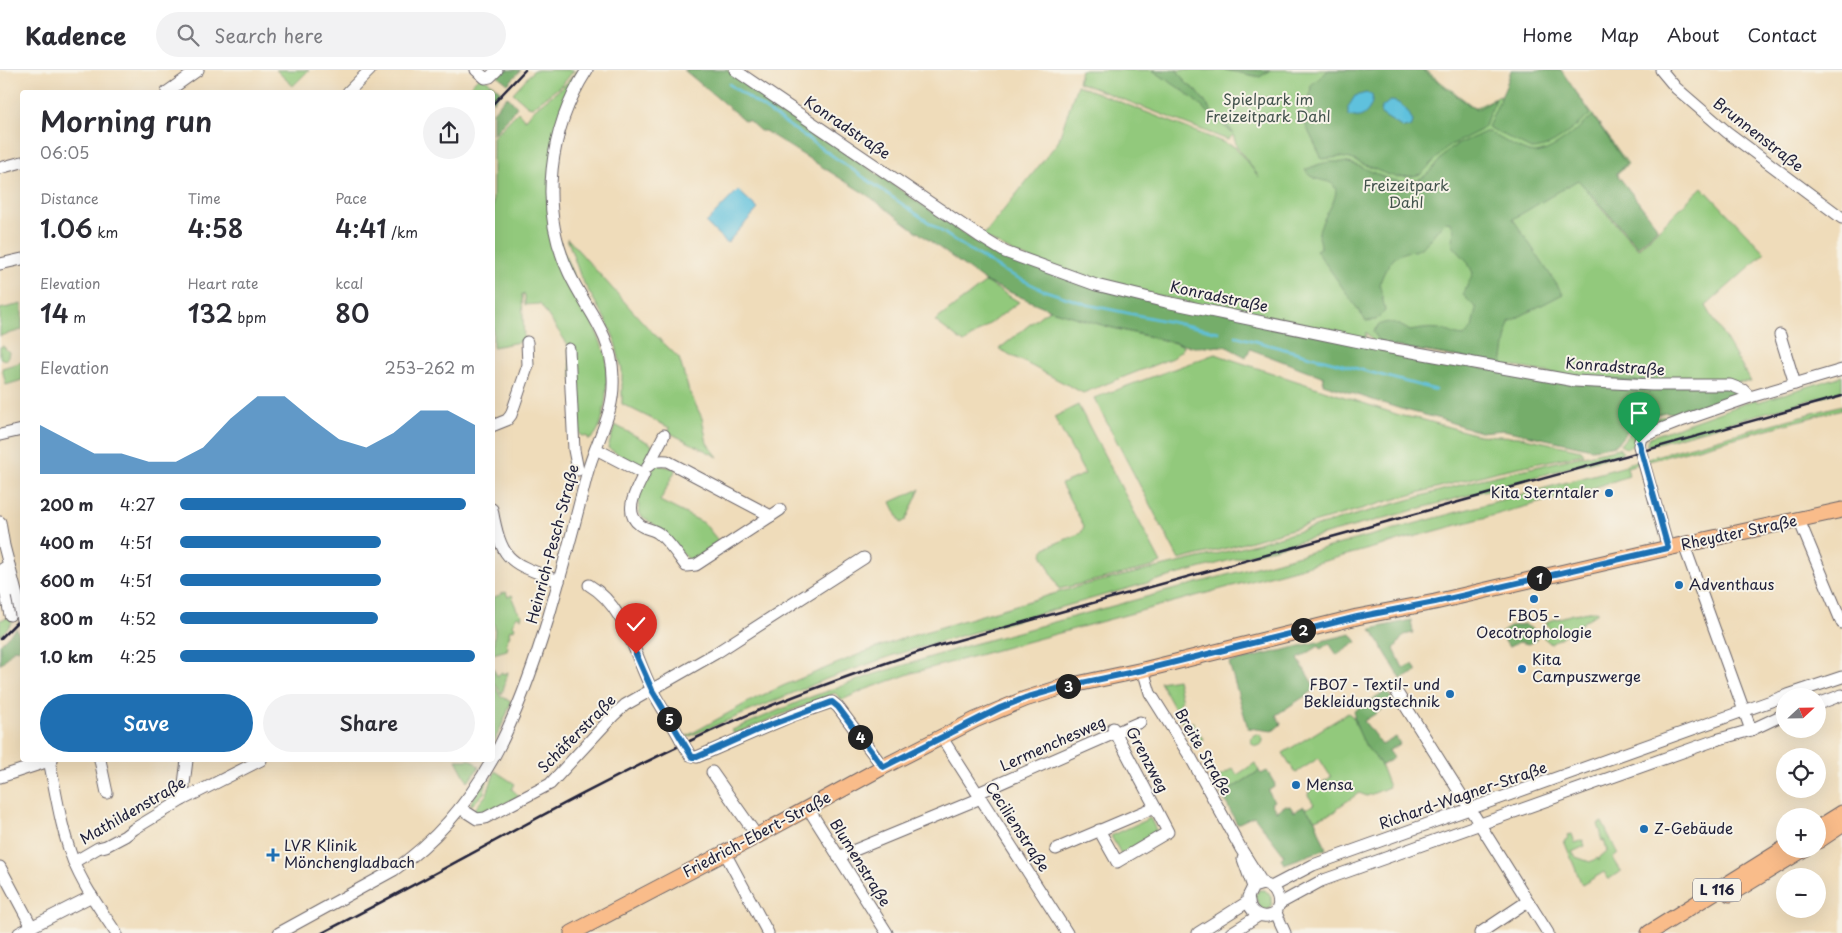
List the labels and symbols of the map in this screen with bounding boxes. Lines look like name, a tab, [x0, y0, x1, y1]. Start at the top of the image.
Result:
park label: Spielpark im Freizeitpark Dahl	[1205, 87, 1331, 127]
street label: Konradstraße	[800, 89, 896, 164]
street label: Brunnenstraße	[1709, 91, 1809, 176]
park label: Freizeitpark Dahl	[1363, 173, 1449, 213]
street label: Konradstraße	[1168, 274, 1271, 317]
street label: Konradstraße	[1565, 351, 1666, 380]
pin	[1618, 392, 1660, 443]
street label: Heinrich-Pesch-Straße	[519, 461, 584, 626]
place label: Kita Sterntaler	[1491, 480, 1599, 503]
marker: Kita Sterntaler	[1603, 487, 1615, 499]
street label: Rheydter Straße	[1679, 508, 1799, 555]
pin: 1	[1526, 566, 1552, 590]
place label: Adventhaus	[1689, 572, 1775, 595]
marker: Adventhaus	[1673, 579, 1685, 591]
marker: FB05 - Oecotrophologie	[1528, 593, 1540, 605]
pin	[615, 603, 657, 654]
place label: FB05 - Oecotrophologie	[1476, 603, 1592, 643]
pin: 2	[1290, 618, 1316, 642]
place label: Kita Campuszwerge	[1532, 647, 1641, 687]
marker: Kita Campuszwerge	[1516, 663, 1528, 675]
place label: FB07 - Textil- und Bekleidungstechnik	[1303, 672, 1440, 712]
pin: 3	[1056, 674, 1080, 698]
street label: Schäferstraße	[531, 688, 620, 777]
marker: FB07 - Textil- und Bekleidungstechnik	[1444, 688, 1456, 700]
north arrow	[1776, 688, 1826, 738]
street label: Breite Straße	[1170, 703, 1239, 799]
pin: 5	[656, 706, 682, 732]
street label: Lermenchesweg	[996, 709, 1109, 776]
street label: Grenzweg	[1121, 722, 1175, 797]
pin: 4	[848, 724, 872, 750]
street label: Richard-Wagner-Straße	[1375, 755, 1550, 834]
street label: Mathildenstraße	[75, 770, 189, 849]
place label: Mensa	[1306, 772, 1354, 795]
street label: Cecilienstraße	[980, 777, 1056, 876]
marker: Mensa	[1290, 779, 1302, 791]
street label: Friedrich-Ebert-Straße	[678, 785, 835, 883]
street label: Blumenstraße	[825, 814, 898, 911]
place label: Z-Gebäude	[1654, 816, 1733, 839]
marker: Z-Gebäude	[1638, 823, 1650, 835]
place label: LVR Klinik Mönchengladbach	[284, 833, 415, 873]
marker: LVR Klinik Mönchengladbach	[266, 848, 280, 862]
road number: L 116	[1693, 878, 1741, 902]

